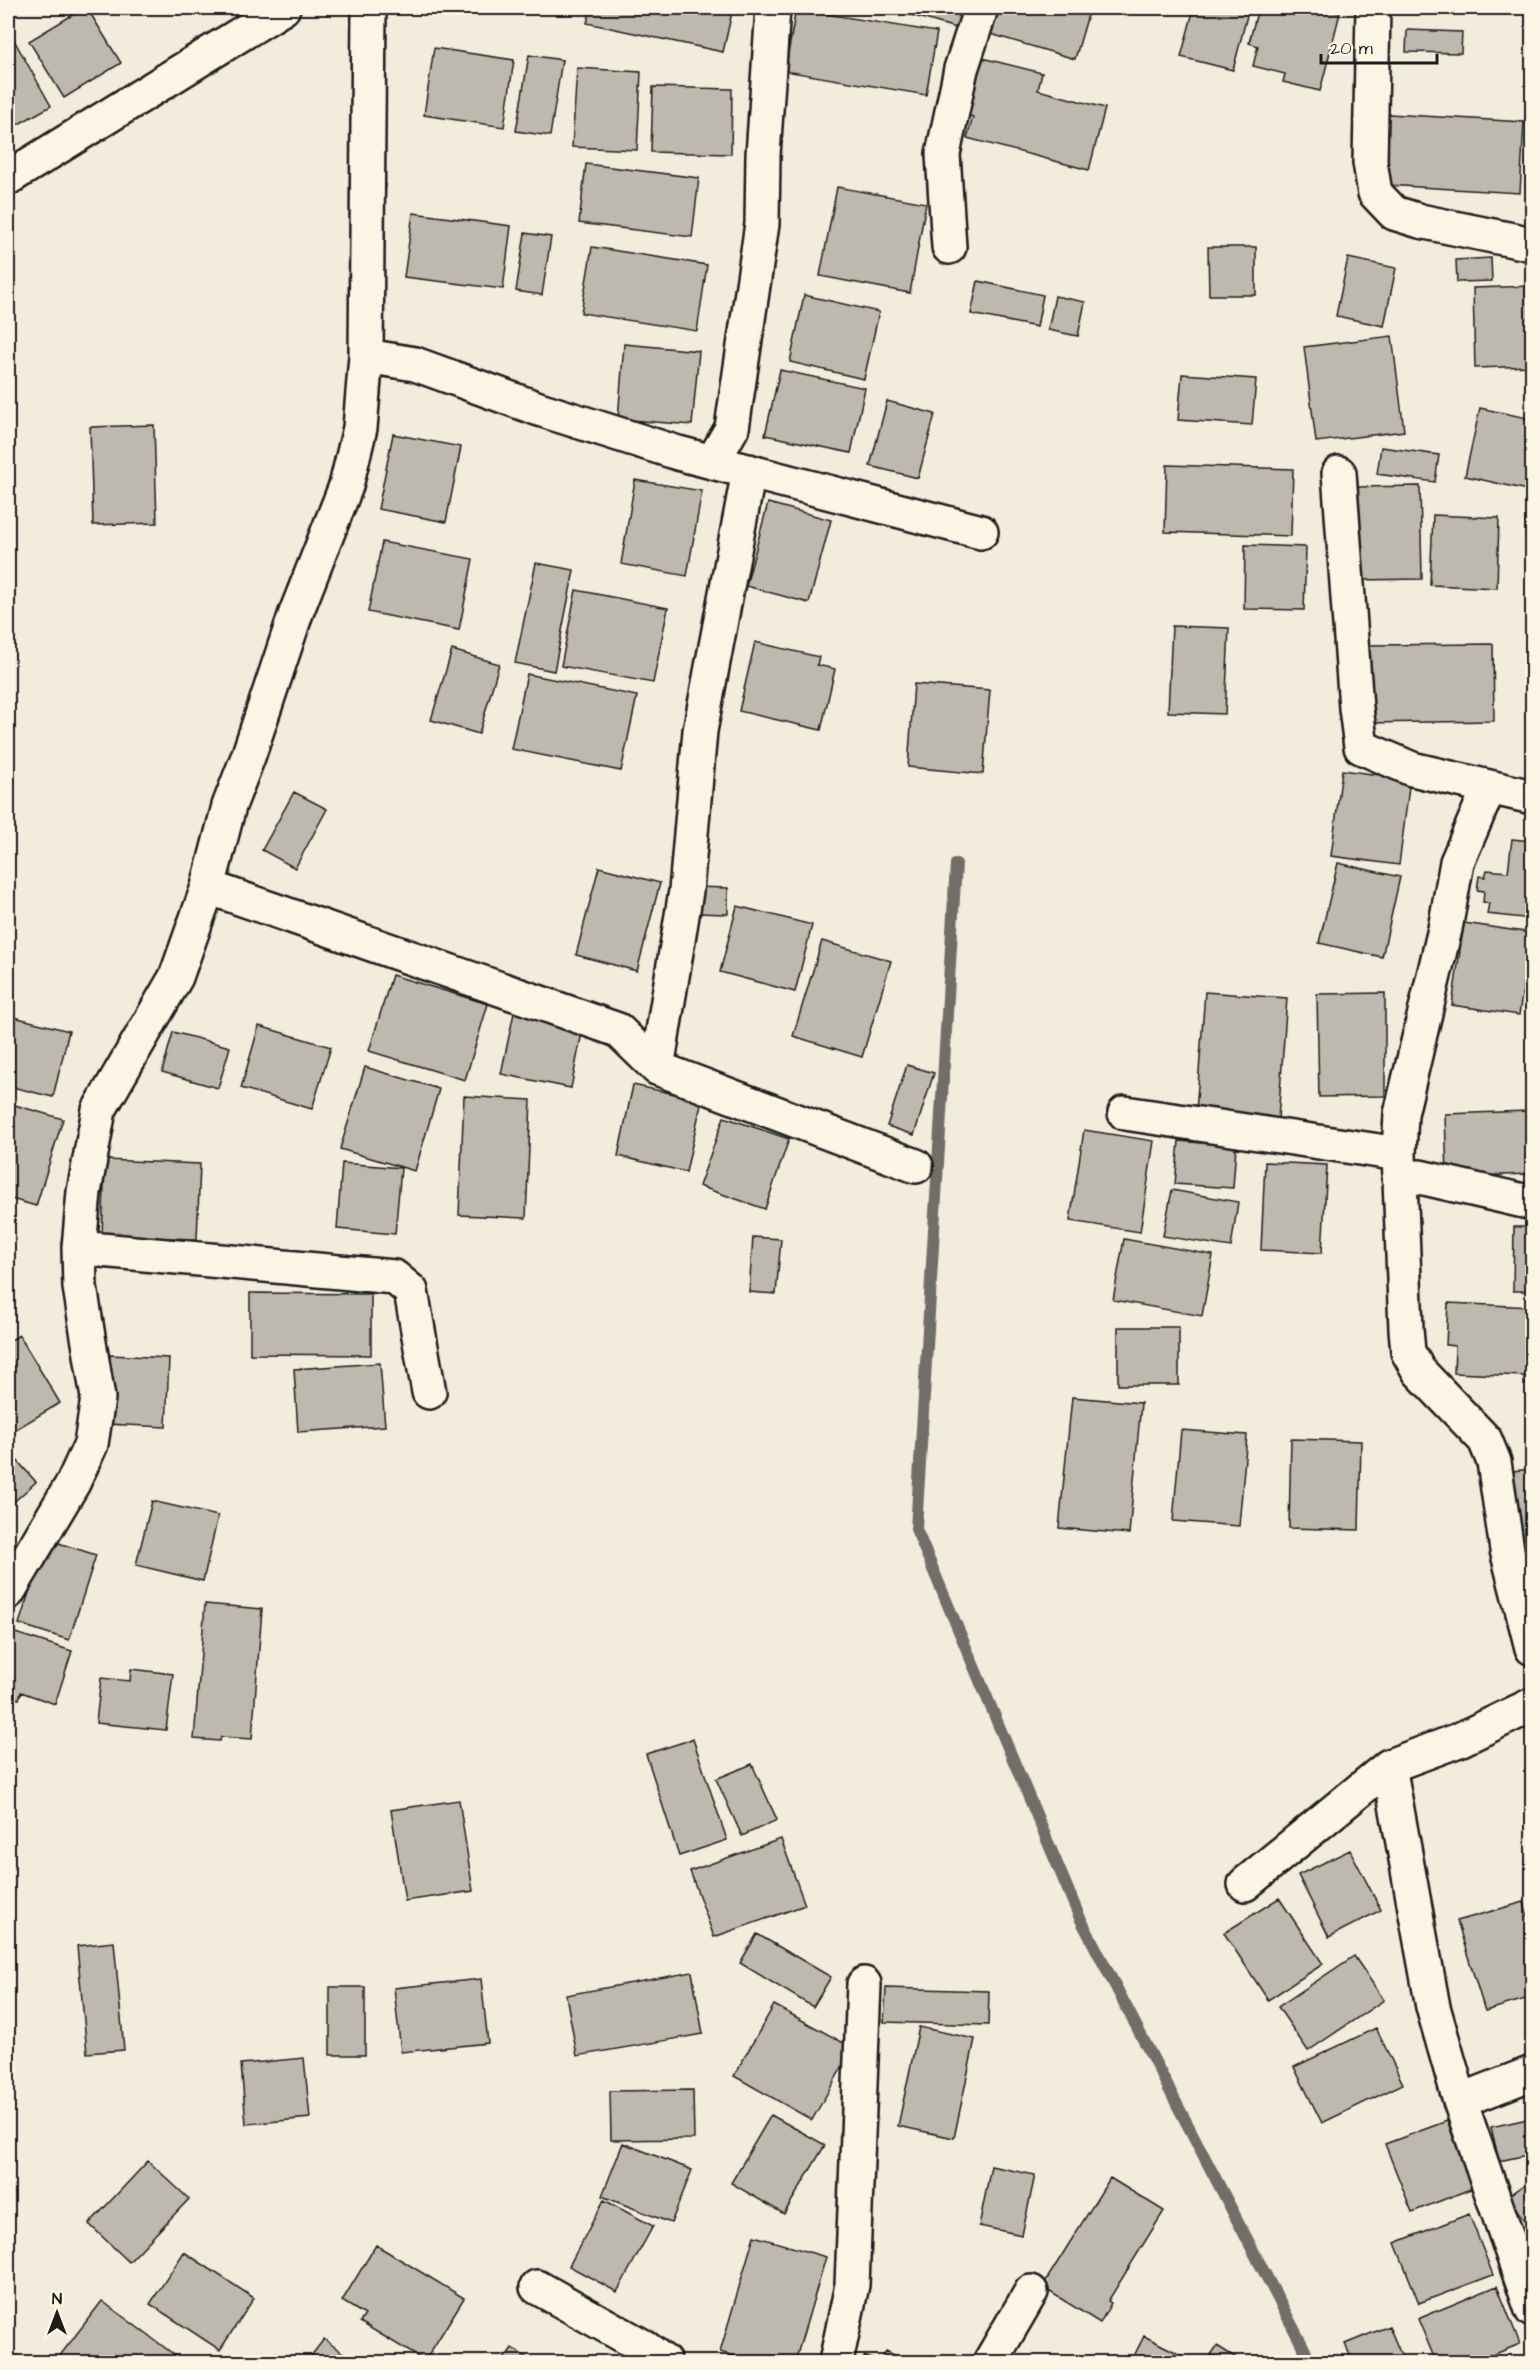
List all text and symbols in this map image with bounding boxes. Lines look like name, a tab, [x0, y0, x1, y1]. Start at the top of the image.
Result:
scale bar	[1321, 27, 1436, 65]
text: 20 m	[1330, 36, 1373, 61]
north arrow	[27, 2283, 87, 2343]
text: N	[52, 2288, 62, 2310]

